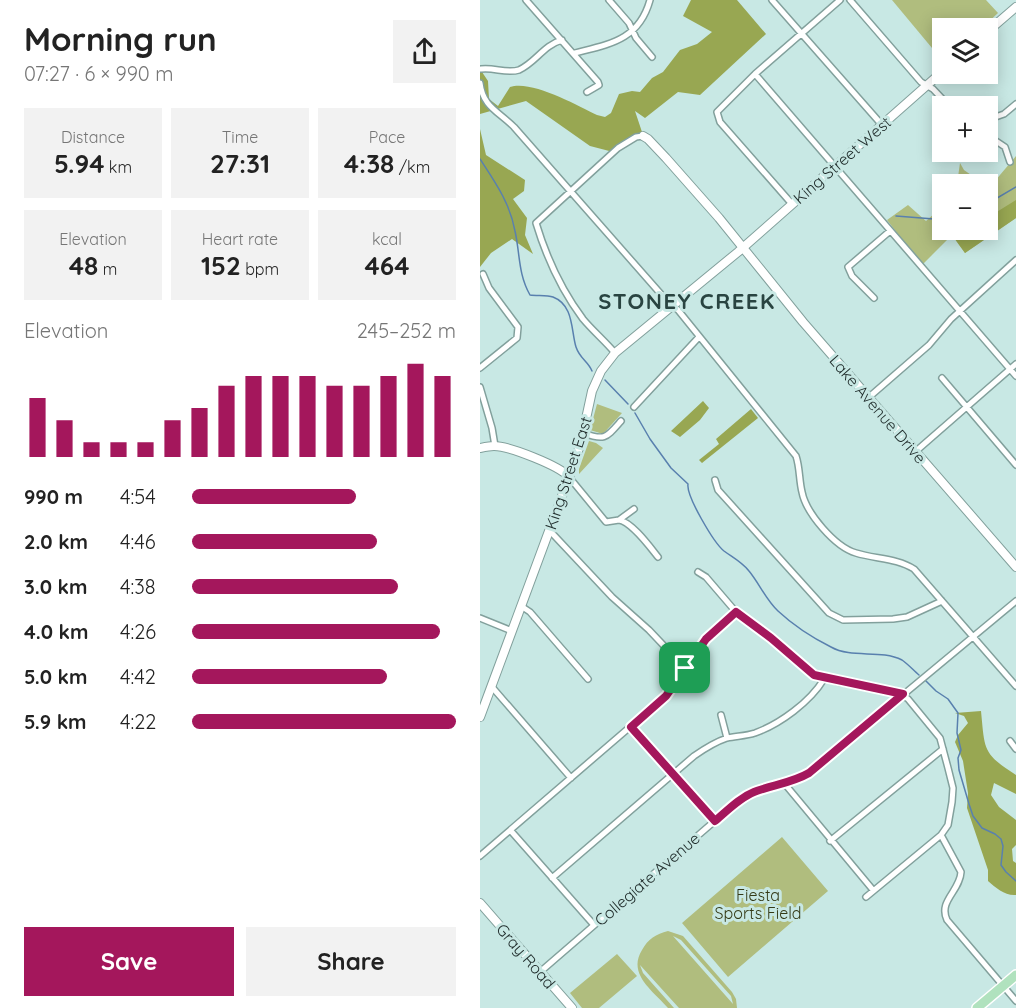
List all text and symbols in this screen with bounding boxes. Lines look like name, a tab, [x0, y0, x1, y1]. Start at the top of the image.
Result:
text: Morning run	[24, 18, 217, 59]
map controls	[932, 18, 998, 240]
button: layers	[932, 18, 998, 84]
button: share	[393, 20, 456, 83]
text: 07:27 · 6 × 990 m	[24, 61, 173, 86]
button: +	[932, 96, 998, 162]
street label: King Street West	[789, 112, 895, 208]
text: Distance	[61, 127, 125, 147]
text: Time	[222, 127, 258, 147]
text: Pace	[369, 127, 405, 147]
text: 5.94	[54, 147, 104, 180]
text: 27:31	[210, 147, 270, 180]
text: 4:38	[344, 147, 394, 180]
text: km	[104, 157, 132, 177]
text: /km	[394, 157, 430, 177]
button: −	[932, 174, 998, 240]
text: Elevation	[59, 229, 127, 249]
text: Heart rate	[202, 229, 278, 249]
text: kcal	[372, 229, 402, 249]
text: 48	[69, 249, 98, 282]
text: 152	[201, 249, 241, 282]
text: 464	[365, 249, 409, 282]
text: m	[98, 259, 117, 279]
text: bpm	[241, 259, 279, 279]
district label: STONEY CREEK	[598, 287, 776, 315]
text: Elevation	[24, 318, 108, 343]
text: 245–252 m	[357, 318, 456, 343]
street label: Lake Avenue Drive	[825, 351, 931, 467]
street label: King Street East	[540, 414, 596, 532]
text: 990 m	[24, 484, 83, 509]
text: 4:54	[120, 484, 156, 509]
text: 2.0 km	[24, 529, 88, 554]
text: 4:46	[120, 529, 156, 554]
text: 3.0 km	[24, 574, 87, 599]
text: 4:38	[120, 574, 156, 599]
text: 4.0 km	[24, 619, 88, 644]
text: 4:26	[120, 619, 156, 644]
pin	[659, 642, 710, 693]
icon: arrive	[668, 651, 701, 684]
text: 5.0 km	[24, 664, 87, 689]
text: 4:42	[120, 664, 156, 689]
text: 5.9 km	[24, 709, 86, 734]
text: 4:22	[120, 709, 156, 734]
street label: Collegiate Avenue	[590, 828, 704, 930]
park label: Fiesta Sports Field	[715, 885, 801, 923]
street label: Gray Road	[492, 919, 560, 993]
button: Save	[24, 927, 234, 996]
button: Share	[246, 927, 456, 996]

